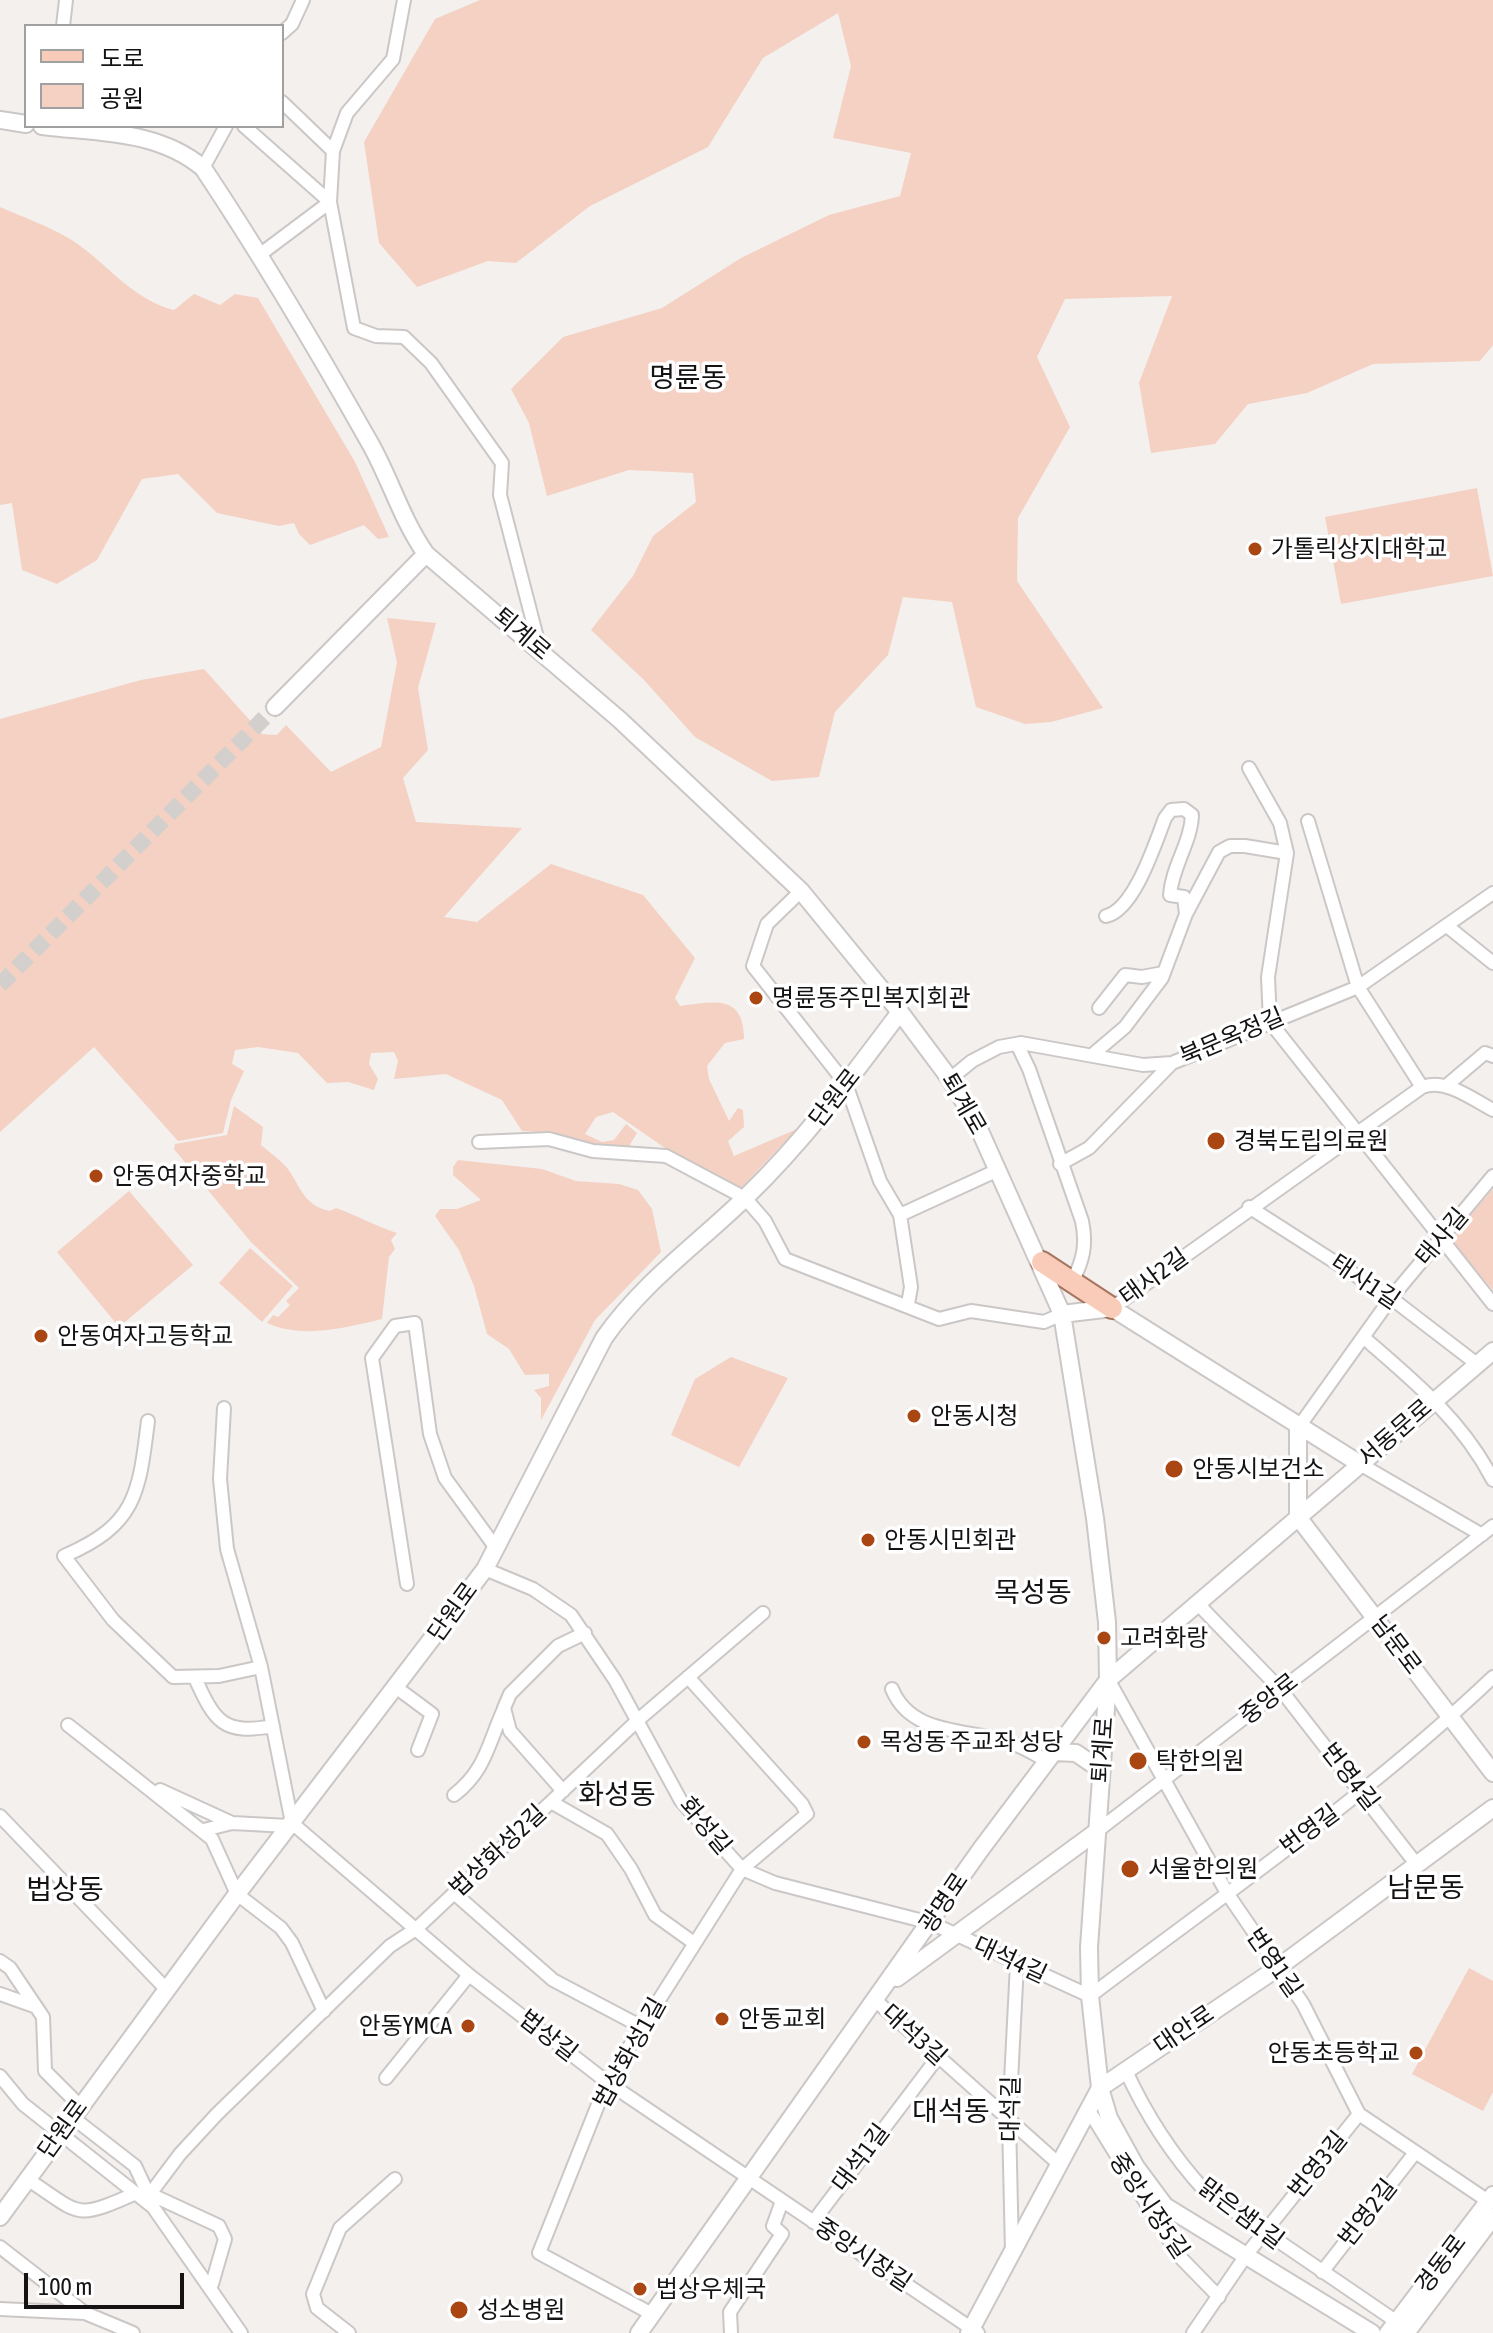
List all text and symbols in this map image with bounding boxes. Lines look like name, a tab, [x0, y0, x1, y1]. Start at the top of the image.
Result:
legend	[24, 24, 284, 128]
text: 도로	[100, 45, 144, 72]
text: 공원	[100, 85, 144, 112]
district label: 명륜동	[649, 361, 727, 395]
place label: 가톨릭상지대학교	[1271, 535, 1448, 563]
marker: 가톨릭상지대학교	[1246, 540, 1264, 558]
street label: 퇴계로	[487, 602, 557, 666]
place label: 명륜동주민복지회관	[772, 984, 971, 1012]
marker: 명륜동주민복지회관	[747, 989, 765, 1007]
street label: 북문옥정길	[1176, 1002, 1288, 1072]
street label: 단원로	[803, 1063, 867, 1133]
street label: 퇴계로	[934, 1068, 992, 1140]
place label: 경북도립의료원	[1234, 1127, 1389, 1155]
marker: 경북도립의료원	[1205, 1130, 1227, 1152]
place label: 안동여자중학교	[112, 1162, 267, 1190]
marker: 안동여자중학교	[87, 1167, 105, 1185]
street label: 태사길	[1410, 1202, 1474, 1272]
street label: 태사2길	[1114, 1243, 1194, 1311]
street label: 태사1길	[1325, 1248, 1405, 1316]
place label: 안동여자고등학교	[57, 1322, 234, 1350]
marker: 안동여자고등학교	[32, 1327, 50, 1345]
street label: 서동문로	[1352, 1393, 1438, 1473]
place label: 안동시청	[930, 1402, 1018, 1430]
marker: 안동시청	[905, 1407, 923, 1425]
place label: 안동시보건소	[1192, 1455, 1324, 1483]
marker: 안동시보건소	[1163, 1458, 1185, 1480]
place label: 안동시민회관	[884, 1526, 1016, 1554]
marker: 안동시민회관	[859, 1531, 877, 1549]
district label: 목성동	[994, 1576, 1072, 1610]
street label: 단원로	[422, 1577, 484, 1647]
street label: 남문로	[1365, 1610, 1427, 1680]
place label: 고려화랑	[1120, 1624, 1208, 1652]
marker: 고려화랑	[1095, 1629, 1113, 1647]
street label: 중앙로	[1234, 1667, 1304, 1731]
street label: 퇴계로	[1086, 1716, 1120, 1784]
place label: 목성동 주교좌 성당	[880, 1728, 1063, 1756]
marker: 목성동 주교좌 성당	[855, 1733, 873, 1751]
street label: 번영4길	[1315, 1738, 1385, 1816]
place label: 탁한의원	[1156, 1747, 1244, 1775]
marker: 탁한의원	[1127, 1750, 1149, 1772]
district label: 화성동	[578, 1778, 656, 1812]
street label: 화성길	[673, 1791, 737, 1861]
street label: 법상화성2길	[444, 1799, 552, 1903]
street label: 번영길	[1275, 1799, 1345, 1861]
place label: 서울한의원	[1148, 1855, 1258, 1883]
marker: 서울한의원	[1119, 1858, 1141, 1880]
street label: 광명로	[914, 1867, 974, 1939]
district label: 남문동	[1387, 1871, 1465, 1905]
district label: 법상동	[26, 1873, 104, 1907]
street label: 번영1길	[1240, 1923, 1308, 2003]
street label: 대석4길	[969, 1931, 1051, 1989]
street label: 법상화성1길	[588, 1993, 672, 2113]
street label: 대석3길	[876, 1998, 952, 2072]
street label: 대안로	[1148, 2000, 1220, 2060]
street label: 법상길	[513, 2004, 583, 2068]
place label: 안동교회	[738, 2005, 826, 2033]
marker: 안동교회	[713, 2010, 731, 2028]
place label: 안동YMCA	[359, 2012, 452, 2040]
marker: 안동YMCA	[459, 2017, 477, 2035]
place label: 안동초등학교	[1268, 2039, 1400, 2067]
marker: 안동초등학교	[1407, 2044, 1425, 2062]
street label: 대석길	[996, 2076, 1026, 2142]
street label: 단원로	[32, 2094, 94, 2164]
district label: 대석동	[912, 2095, 990, 2129]
street label: 대석1길	[826, 2118, 896, 2198]
street label: 번영3길	[1282, 2126, 1354, 2204]
street label: 중앙시장5길	[1103, 2148, 1195, 2264]
street label: 맑은샘1길	[1193, 2173, 1289, 2255]
street label: 번영2길	[1333, 2174, 1403, 2252]
street label: 중앙시장길	[809, 2212, 917, 2298]
street label: 경동로	[1410, 2229, 1472, 2299]
scale bar	[28, 2257, 188, 2307]
text: 100 m	[38, 2273, 92, 2300]
place label: 법상우체국	[656, 2275, 766, 2303]
marker: 법상우체국	[631, 2280, 649, 2298]
place label: 성소병원	[477, 2296, 565, 2324]
marker: 성소병원	[448, 2299, 470, 2321]

